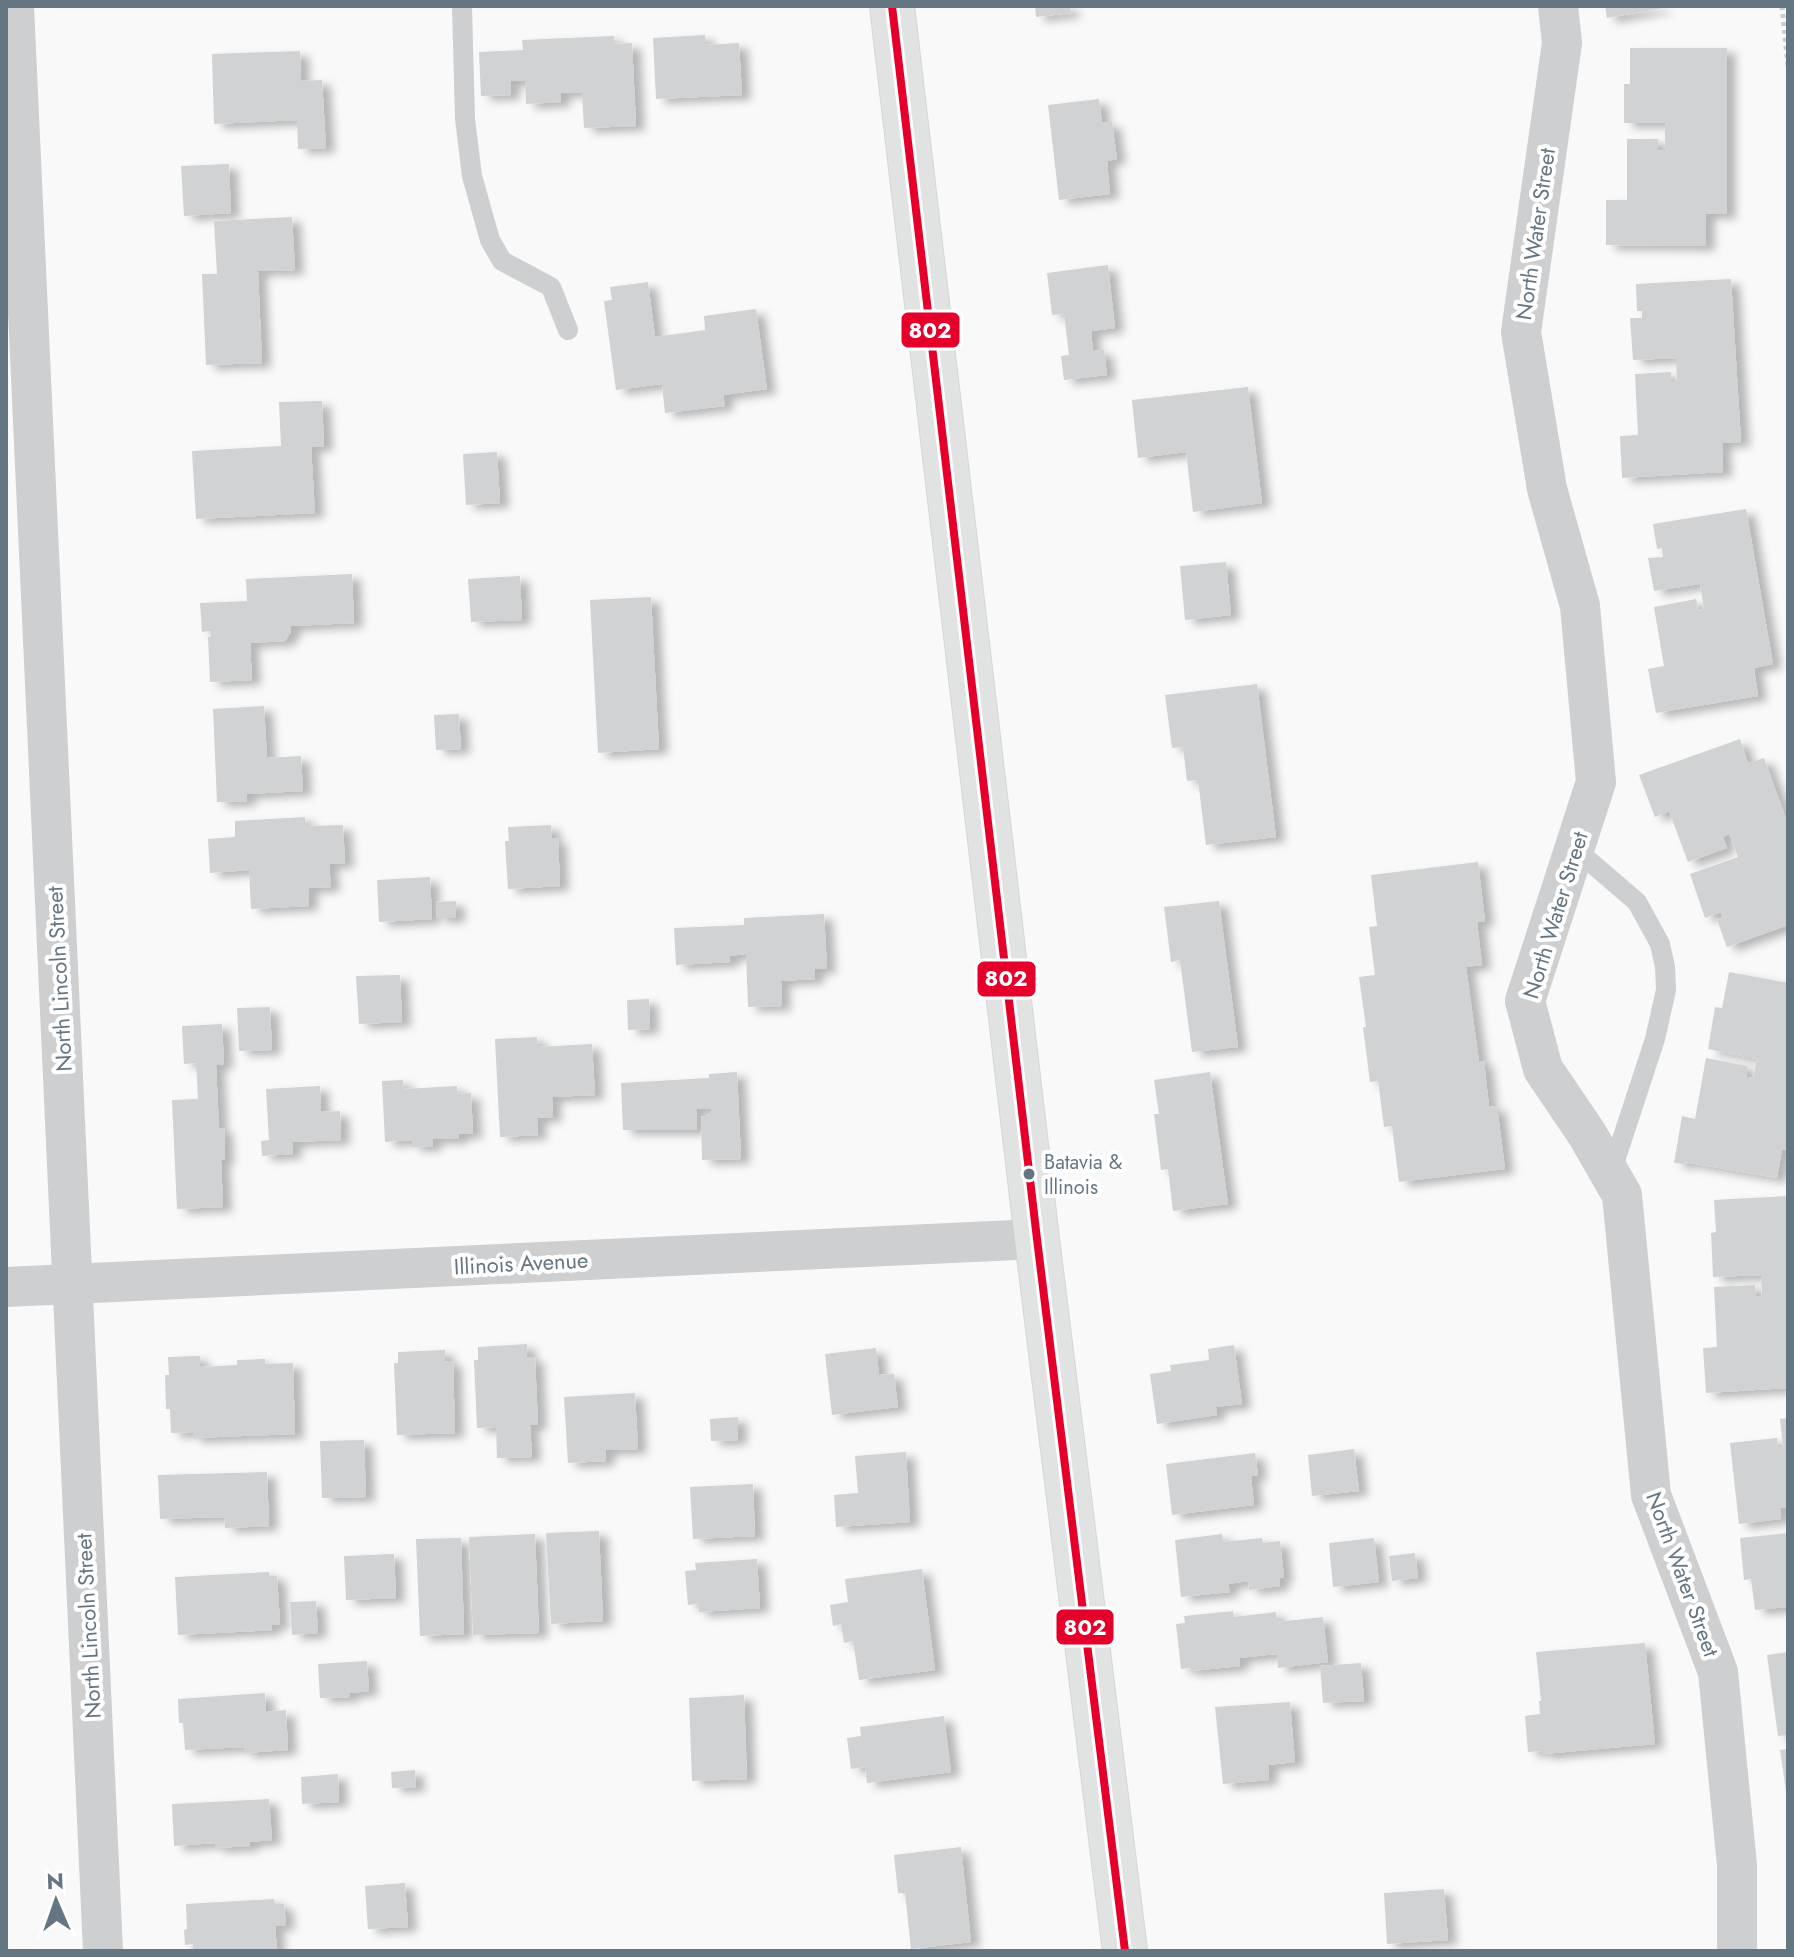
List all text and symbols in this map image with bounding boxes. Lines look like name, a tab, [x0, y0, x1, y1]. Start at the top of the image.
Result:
street label: North Water Street	[1507, 145, 1563, 322]
line badge: 802	[900, 311, 961, 349]
text: 802	[909, 314, 951, 346]
street label: North Water Street	[1514, 827, 1596, 1003]
street label: North Lincoln Street	[38, 885, 80, 1072]
line badge: 802	[976, 960, 1037, 998]
text: 802	[985, 962, 1027, 994]
place label: Batavia & Illinois	[1044, 1148, 1123, 1202]
marker: Batavia & Illinois	[1021, 1166, 1037, 1182]
street label: Illinois Avenue	[453, 1244, 589, 1282]
street label: North Water Street	[1638, 1487, 1728, 1662]
street label: North Lincoln Street	[67, 1532, 109, 1719]
line badge: 802	[1055, 1608, 1115, 1646]
text: 802	[1064, 1611, 1106, 1643]
north arrow	[16, 1861, 96, 1941]
text: N	[46, 1865, 65, 1897]

